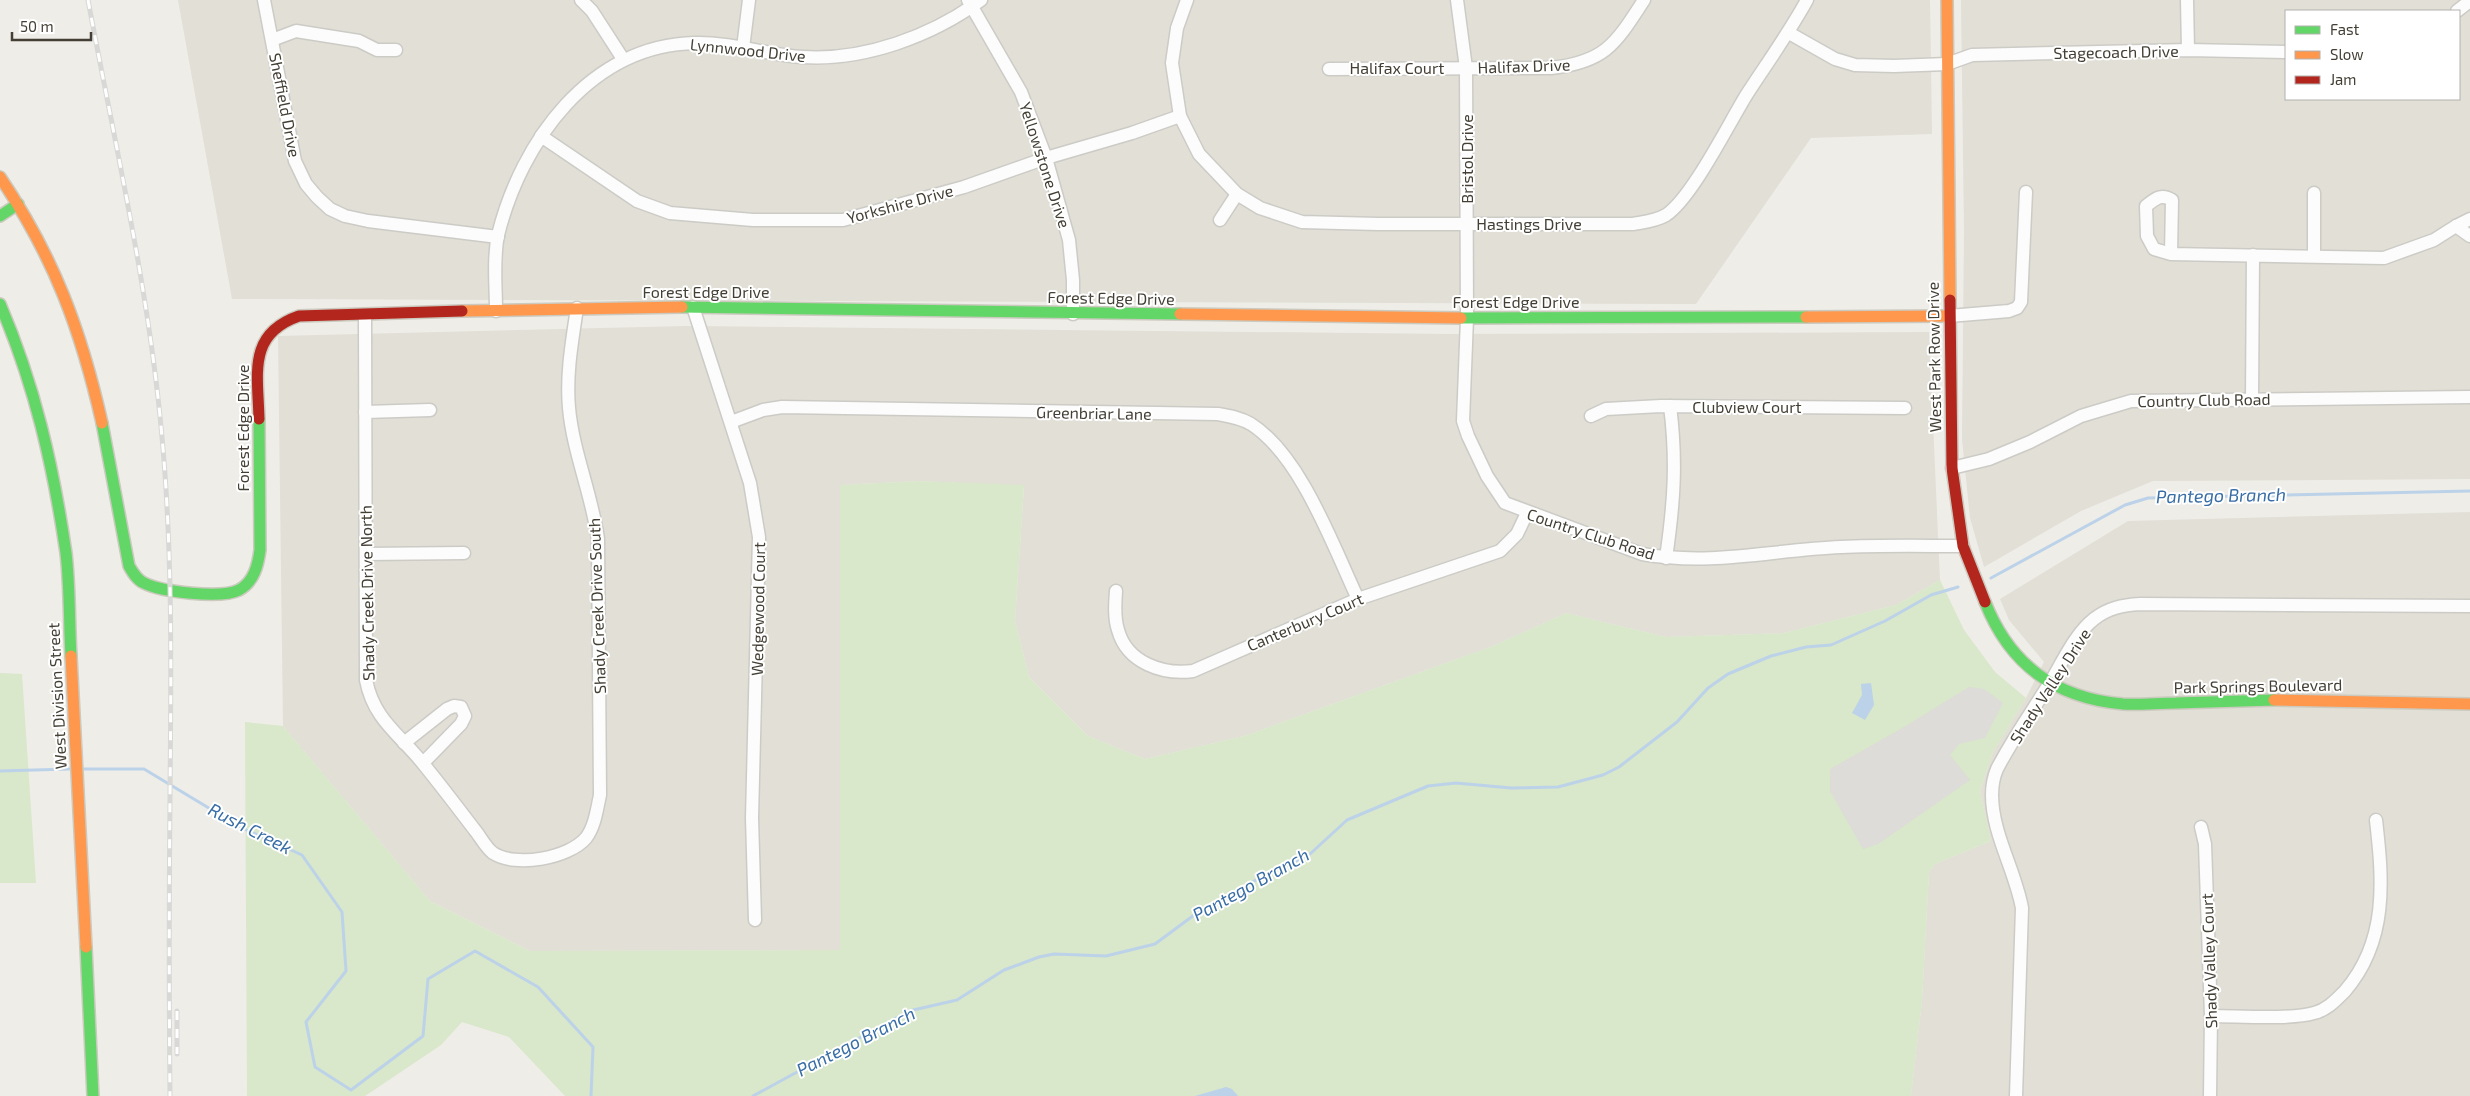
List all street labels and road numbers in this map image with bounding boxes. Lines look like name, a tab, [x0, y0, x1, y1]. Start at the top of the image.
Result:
street label: Lynnwood Drive	[689, 34, 807, 65]
street label: Stagecoach Drive	[2053, 41, 2179, 62]
street label: Sheffield Drive	[266, 51, 305, 159]
street label: Halifax Drive	[1477, 54, 1571, 77]
street label: Halifax Court	[1350, 58, 1444, 77]
street label: Yellowstone Drive	[1016, 100, 1075, 230]
street label: Bristol Drive	[1457, 114, 1476, 204]
street label: Yorkshire Drive	[845, 180, 955, 227]
street label: Hastings Drive	[1476, 214, 1582, 233]
street label: Forest Edge Drive	[642, 282, 770, 301]
street label: West Park Row Drive	[1923, 282, 1944, 432]
street label: Forest Edge Drive	[1047, 287, 1175, 308]
street label: Forest Edge Drive	[1452, 292, 1580, 311]
street label: Forest Edge Drive	[233, 364, 252, 492]
street label: Country Club Road	[2137, 389, 2271, 410]
street label: Clubview Court	[1692, 397, 1802, 416]
street label: Greenbriar Lane	[1036, 402, 1152, 423]
street label: Country Club Road	[1525, 504, 1658, 563]
street label: Shady Creek Drive North	[355, 505, 378, 681]
street label: Shady Creek Drive South	[584, 518, 609, 694]
street label: Wedgewood Court	[747, 542, 768, 676]
street label: Canterbury Court	[1244, 588, 1366, 655]
street label: West Division Street	[43, 622, 70, 770]
street label: Shady Valley Drive	[2005, 625, 2094, 747]
street label: Park Springs Boulevard	[2173, 675, 2343, 696]
street label: Shady Valley Court	[2197, 893, 2220, 1029]

